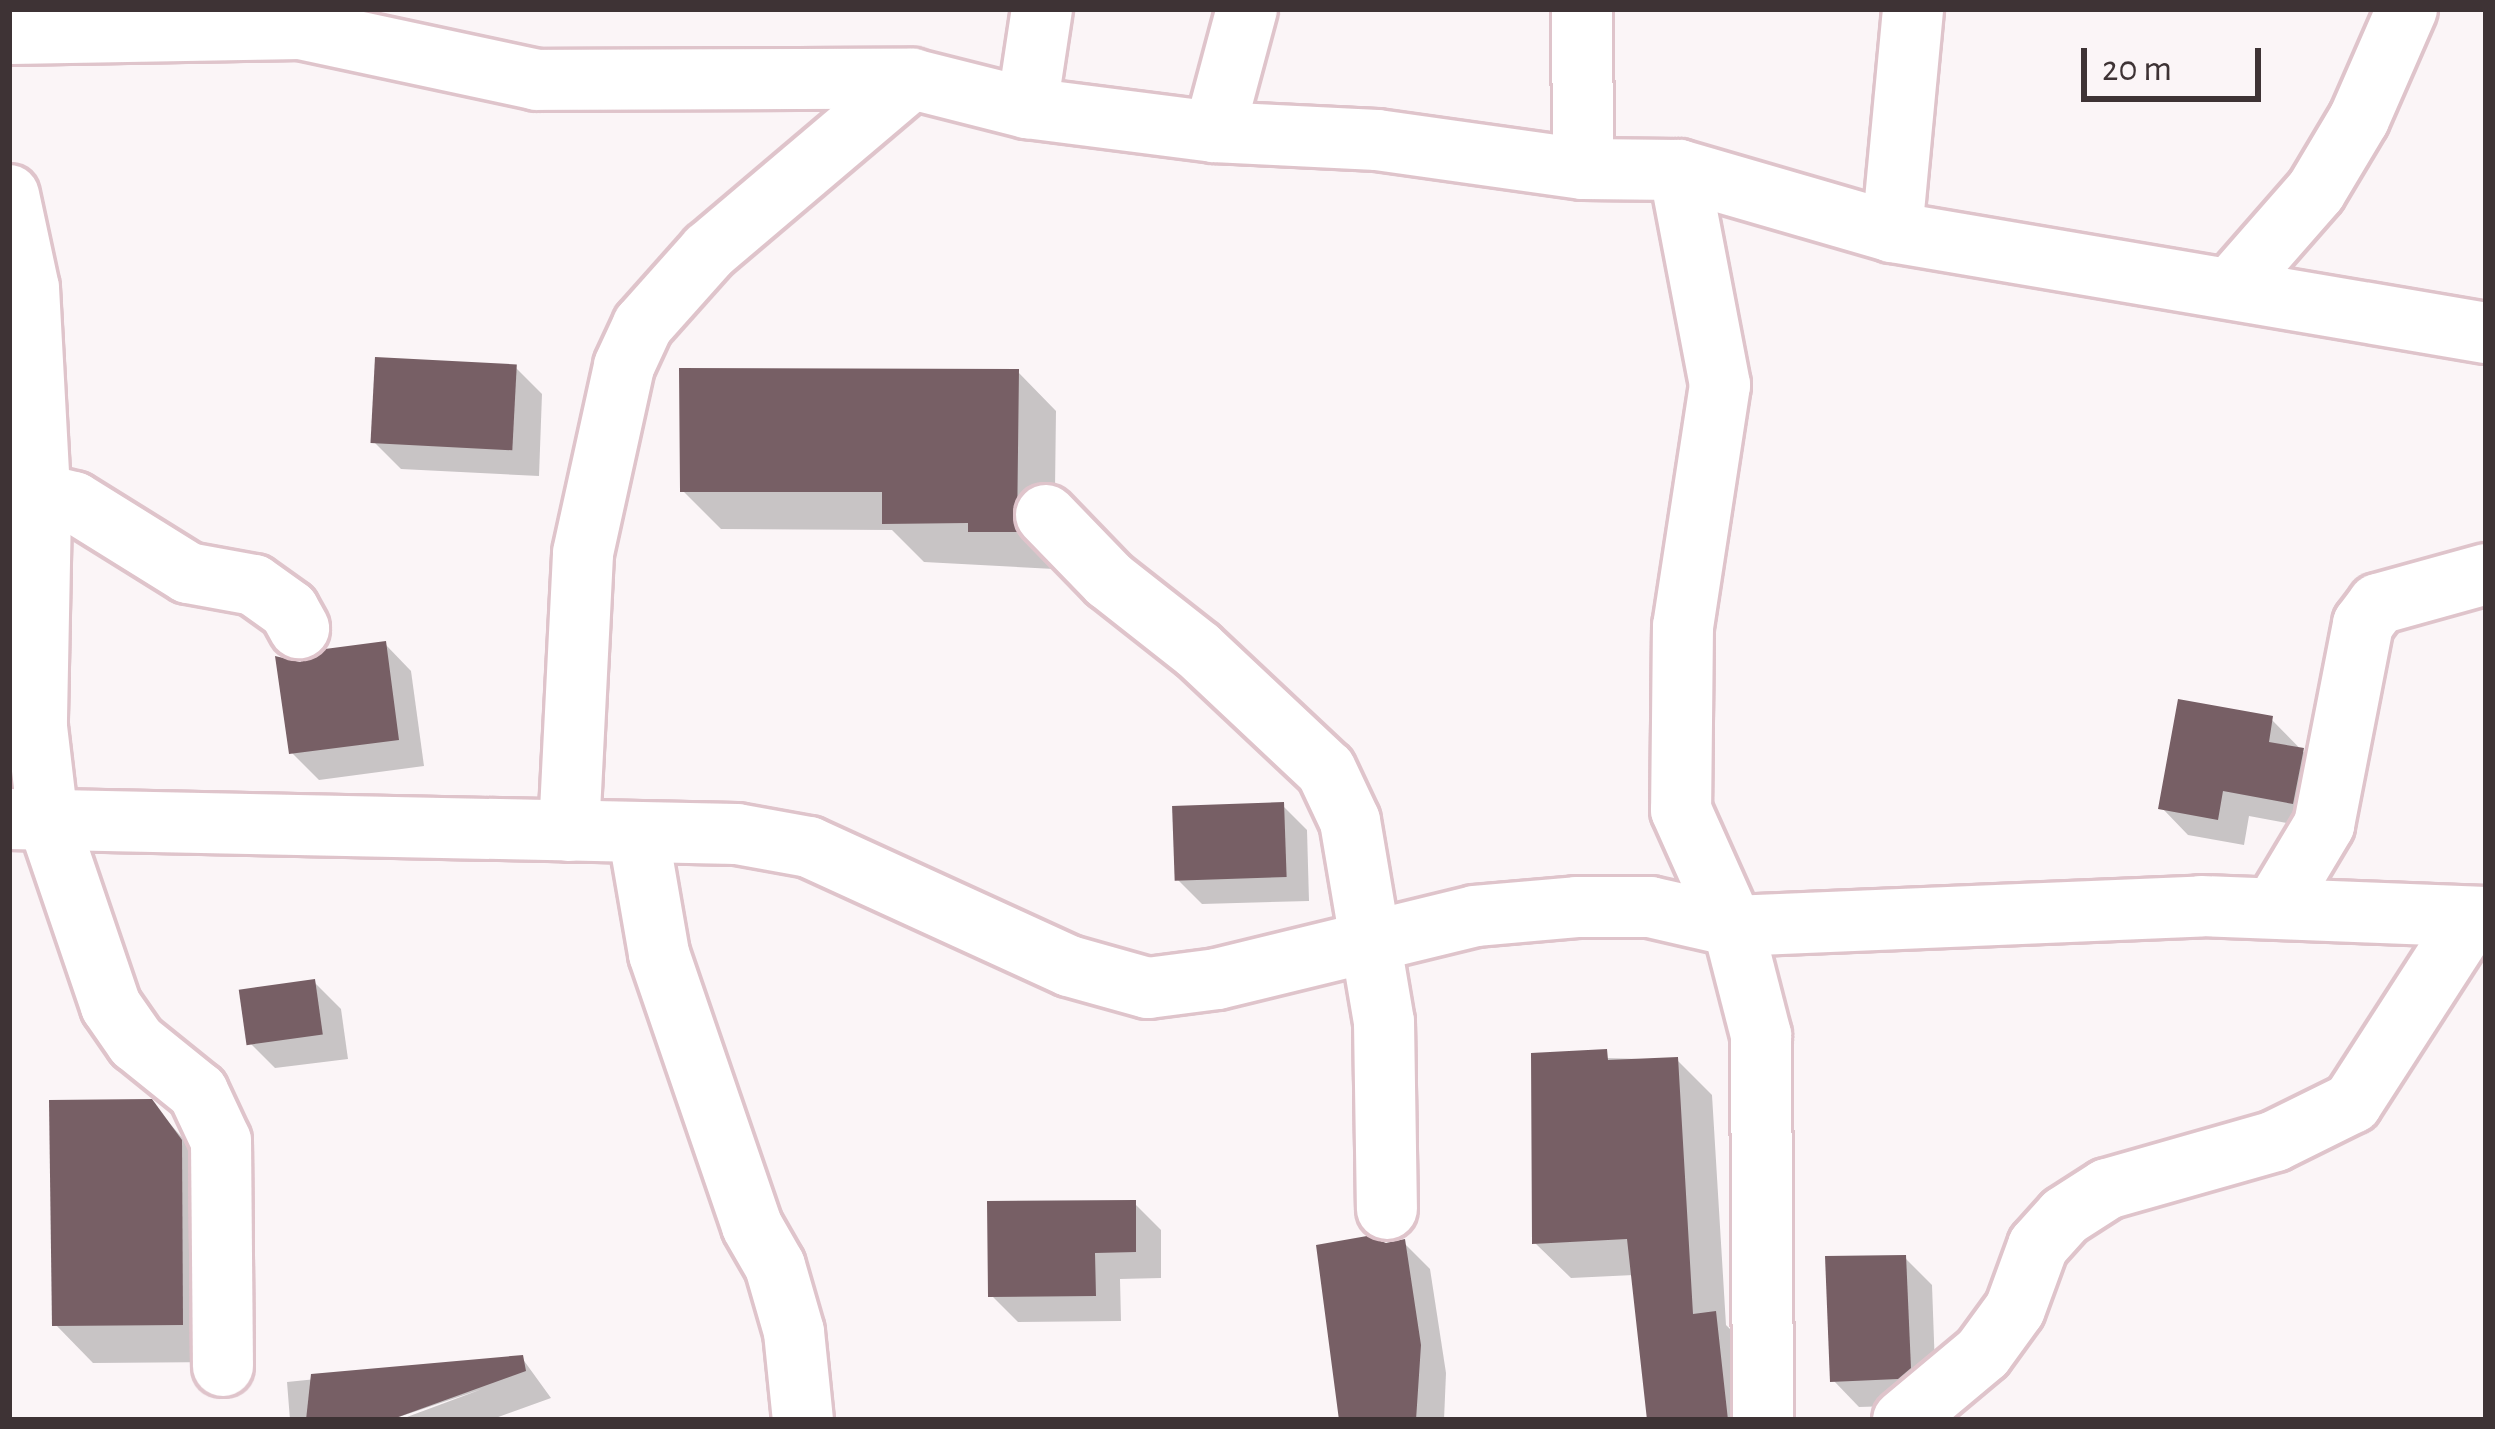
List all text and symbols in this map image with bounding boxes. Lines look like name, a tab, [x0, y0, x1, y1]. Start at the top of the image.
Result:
scale bar	[2087, 24, 2267, 98]
text: 20 m	[2102, 51, 2172, 87]

